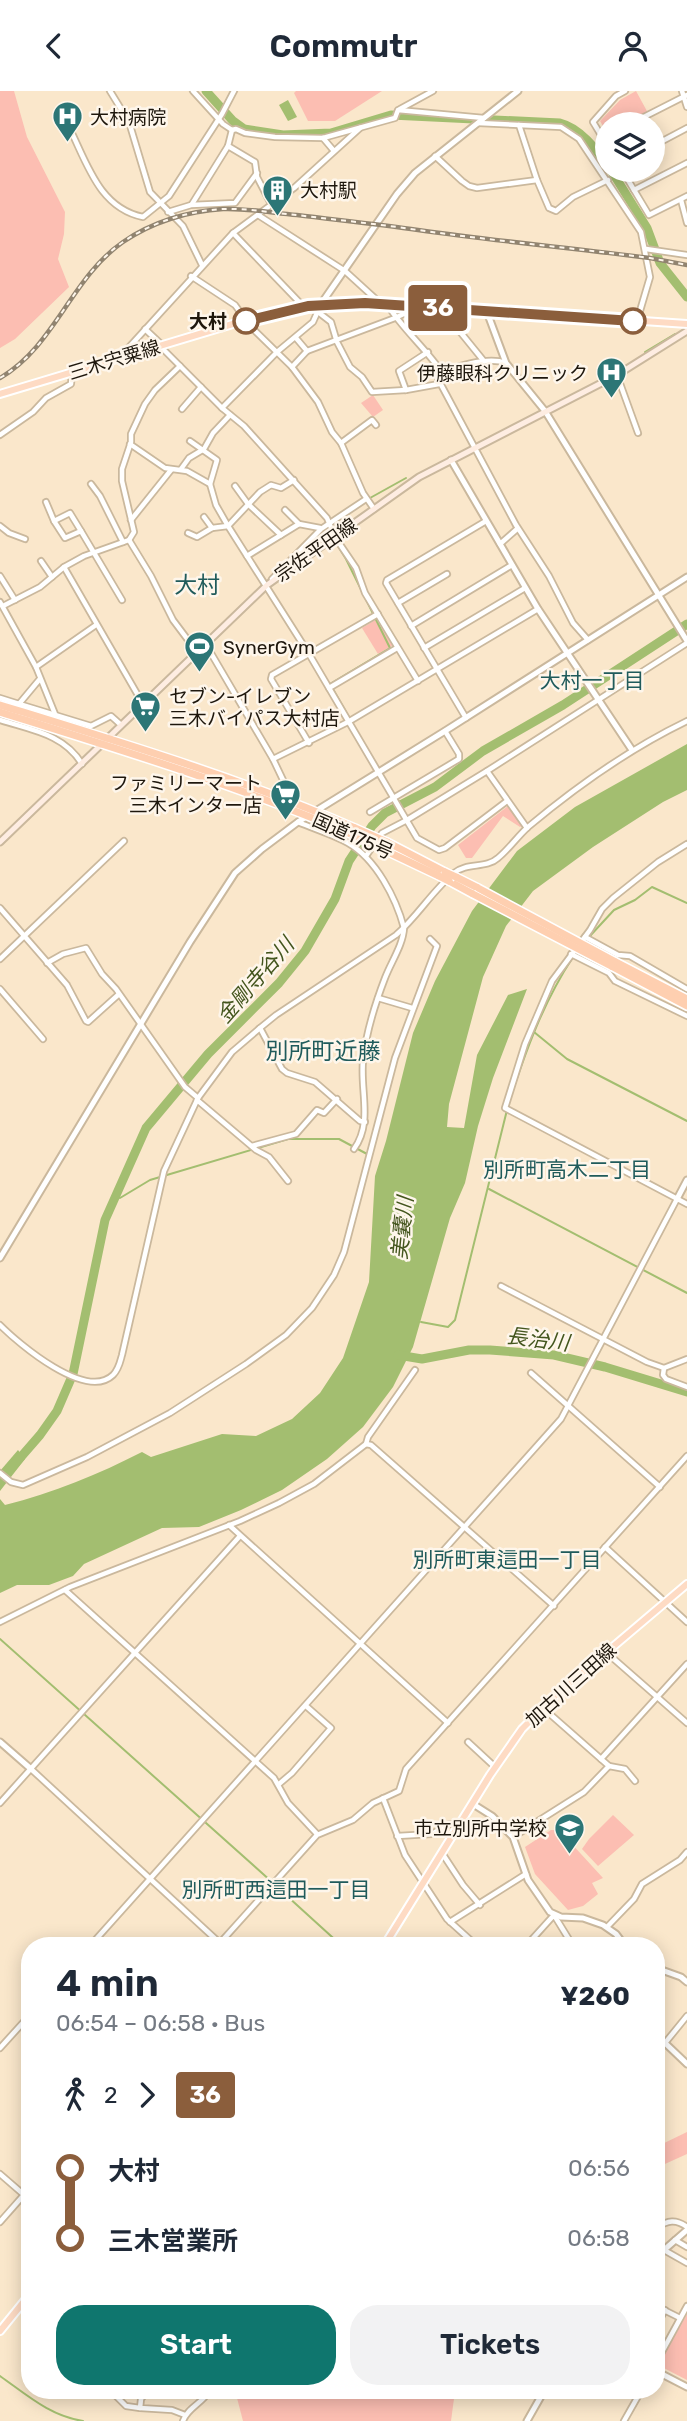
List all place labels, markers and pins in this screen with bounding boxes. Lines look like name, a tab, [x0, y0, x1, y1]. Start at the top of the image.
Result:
hospital icon: 大村病院	[50, 100, 84, 144]
place label: 大村病院	[90, 106, 166, 129]
building icon: 大村駅	[260, 173, 294, 217]
place label: 大村駅	[300, 179, 357, 202]
marker: 大村	[233, 308, 259, 334]
unlabelled marker	[620, 308, 646, 334]
place label: 大村	[189, 310, 227, 333]
hospital icon: 伊藤眼科クリニック	[594, 356, 628, 400]
place label: 伊藤眼科クリニック	[417, 362, 588, 385]
sports icon: SynerGym	[183, 630, 217, 674]
place label: SynerGym	[223, 636, 315, 659]
place label: セブン-イレブン 三木バイパス大村店	[169, 685, 340, 730]
supermarket icon: セブン-イレブン 三木バイパス大村店	[129, 690, 163, 734]
place label: ファミリーマート 三木インター店	[110, 772, 262, 817]
supermarket icon: ファミリーマート 三木インター店	[268, 777, 302, 821]
school or university icon: 市立別所中学校	[553, 1811, 587, 1855]
place label: 市立別所中学校	[414, 1817, 547, 1840]

